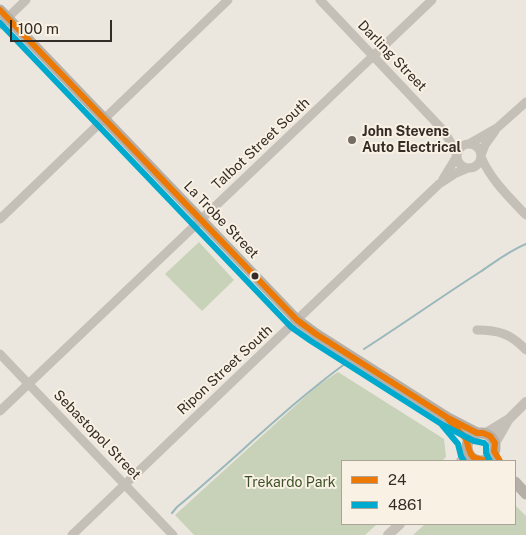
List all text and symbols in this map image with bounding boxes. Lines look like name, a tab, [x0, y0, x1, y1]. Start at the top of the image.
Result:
scale bar	[12, 10, 115, 42]
street label: Darling Street	[354, 17, 430, 95]
text: 100 m	[18, 20, 59, 37]
street label: Talbot Street South	[209, 94, 313, 194]
place label: John Stevens Auto Electrical	[362, 124, 461, 156]
marker: John Stevens Auto Electrical	[346, 134, 358, 146]
street label: La Trobe Street	[180, 178, 262, 262]
unlabelled marker	[250, 271, 260, 281]
street label: Ripon Street South	[174, 322, 276, 418]
street label: Sebastopol Street	[50, 387, 144, 483]
legend	[341, 460, 516, 525]
text: 24	[388, 471, 406, 488]
park label: Trekardo Park	[244, 475, 336, 491]
text: 4861	[388, 496, 422, 513]

